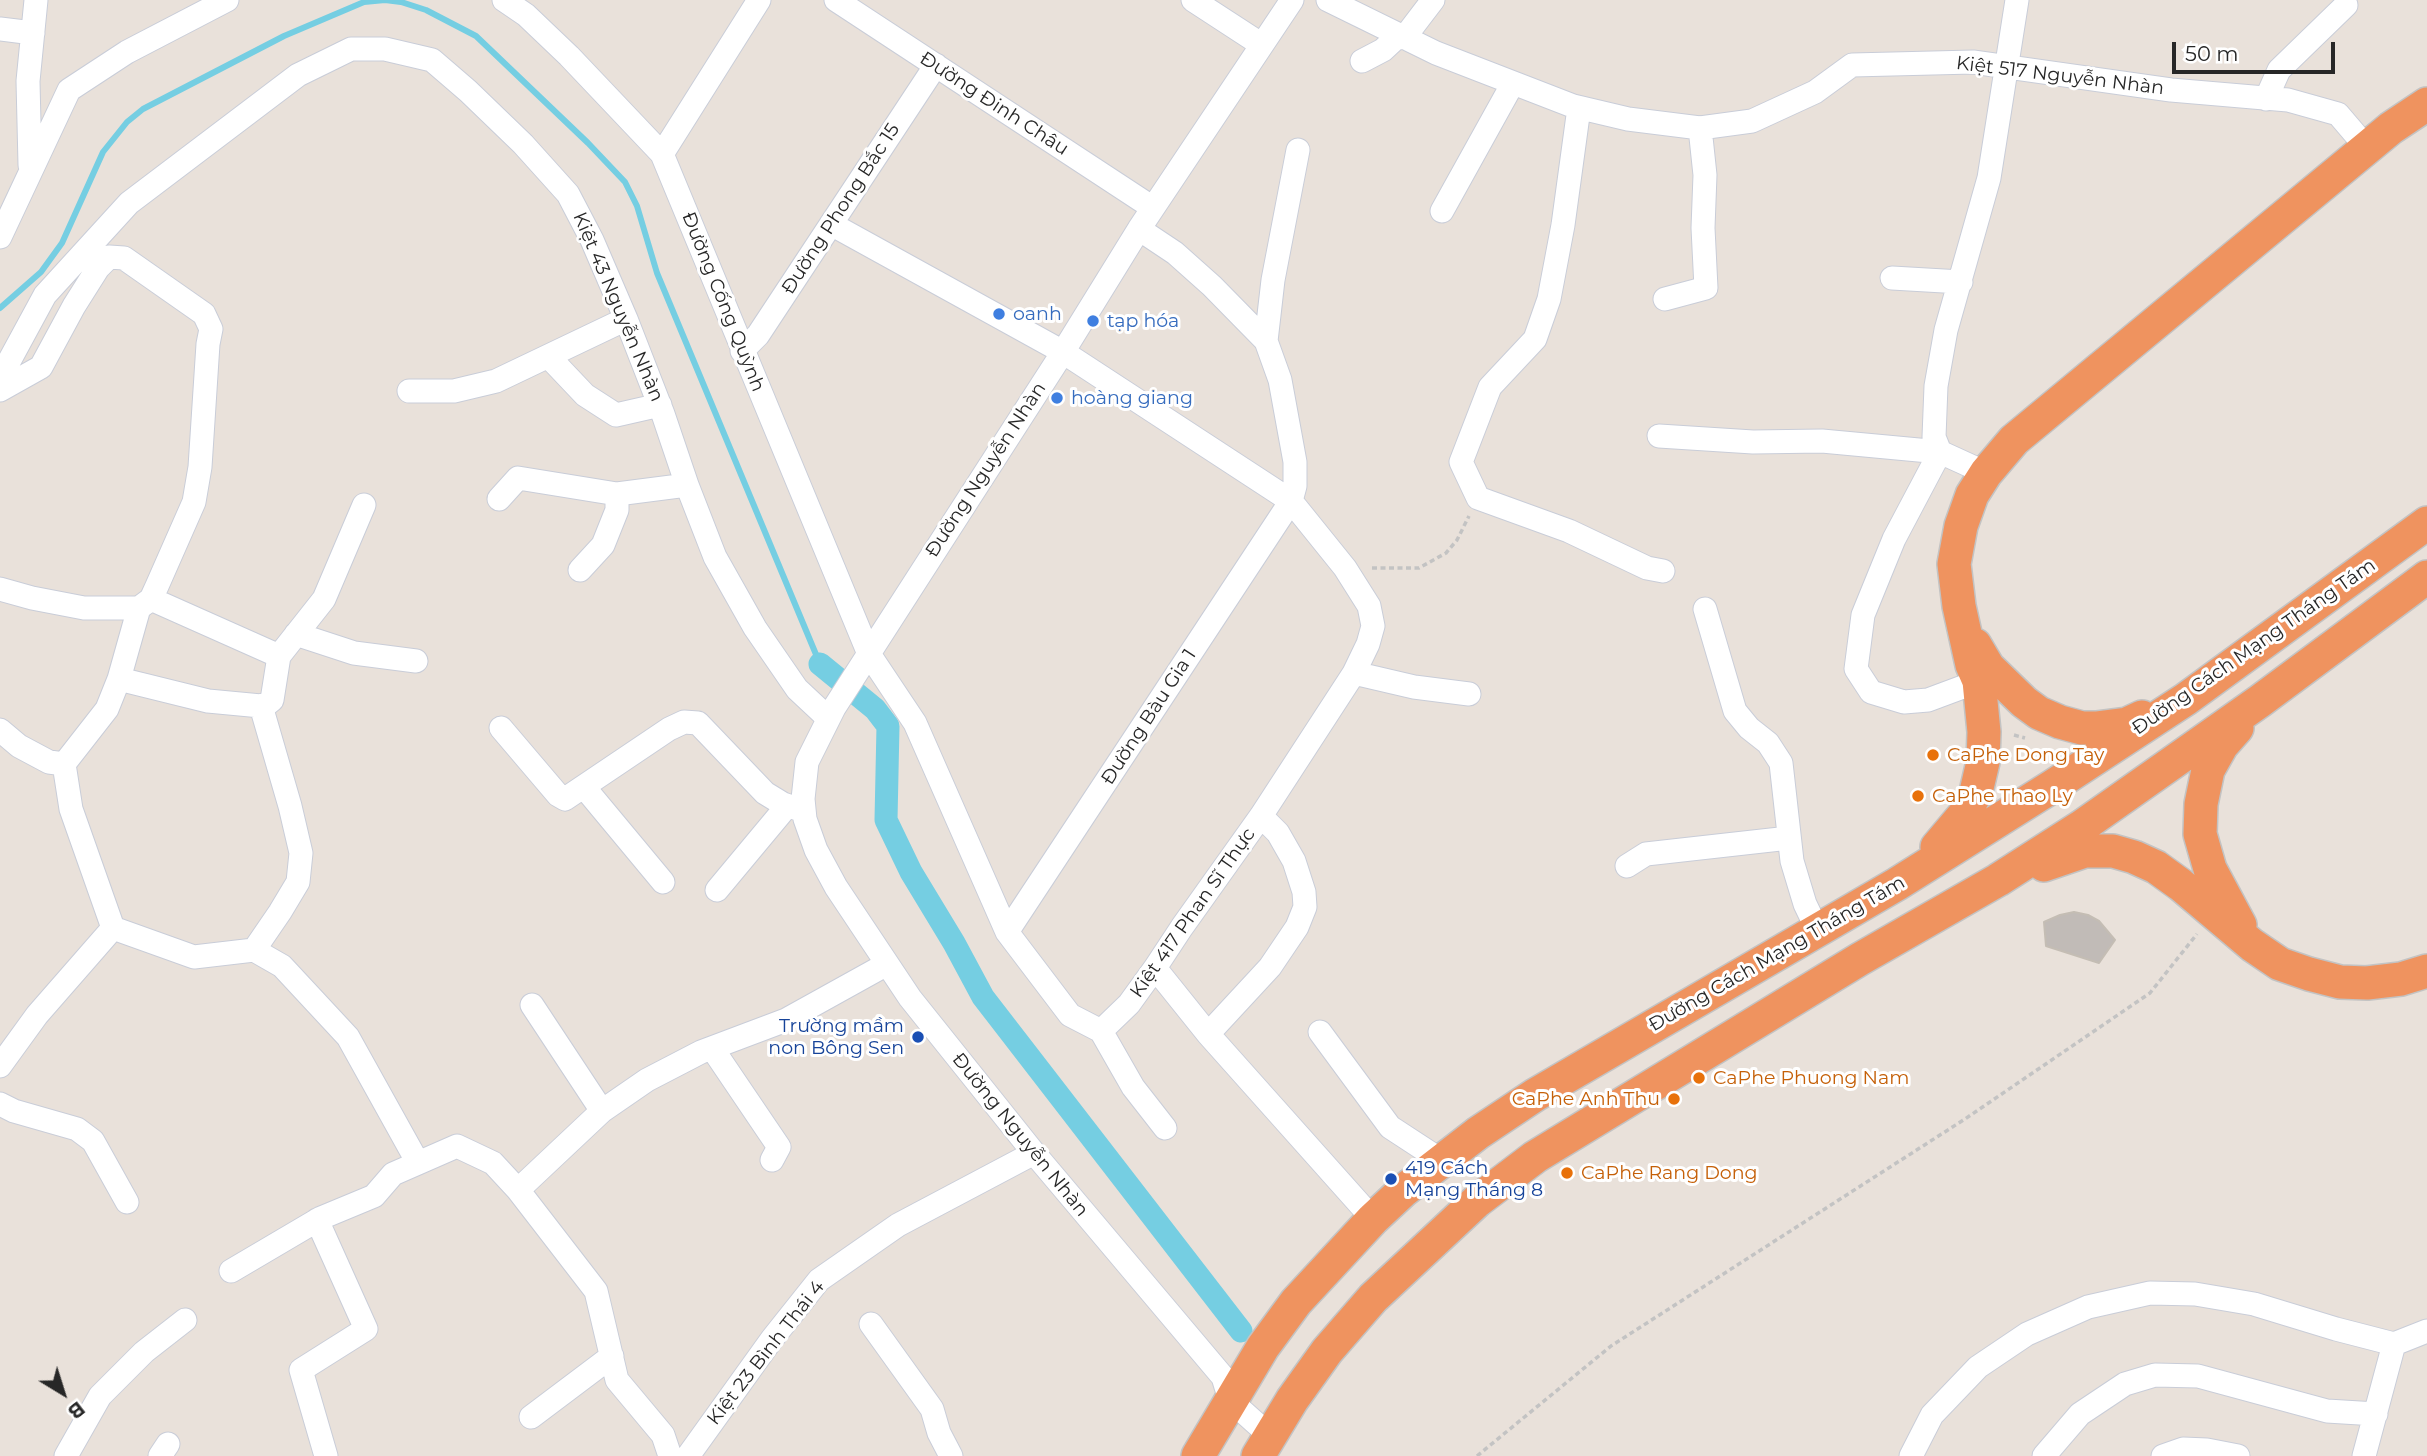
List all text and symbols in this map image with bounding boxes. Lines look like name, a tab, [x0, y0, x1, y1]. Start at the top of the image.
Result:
scale bar	[2175, 28, 2338, 72]
text: 50 m	[2185, 41, 2239, 66]
street label: Đường Đinh Châu	[915, 47, 1073, 161]
street label: Kiệt 517 Nguyễn Nhàn	[1955, 52, 2165, 100]
street label: Đường Phong Bắc 15	[777, 119, 905, 299]
street label: Kiệt 43 Nguyễn Nhàn	[568, 209, 668, 405]
street label: Đường Cống Quỳnh	[677, 209, 769, 395]
place label: oanh	[1013, 303, 1062, 325]
marker: oanh	[991, 306, 1007, 322]
place label: tạp hóa	[1107, 310, 1179, 332]
marker: tạp hóa	[1085, 313, 1101, 329]
street label: Đường Nguyễn Nhàn	[921, 378, 1051, 562]
place label: hoàng giang	[1071, 387, 1193, 409]
marker: hoàng giang	[1049, 390, 1065, 406]
street label: Đường Cách Mạng Tháng Tám	[2128, 554, 2380, 740]
street label: Đường Bàu Gia 1	[1097, 645, 1201, 789]
place label: CaPhe Dong Tay	[1947, 744, 2104, 766]
marker: CaPhe Dong Tay	[1925, 747, 1941, 763]
place label: CaPhe Thao Ly	[1932, 785, 2073, 807]
marker: CaPhe Thao Ly	[1910, 788, 1926, 804]
street label: Kiệt 417 Phan Sĩ Thực	[1126, 824, 1260, 1002]
street label: Đường Cách Mạng Tháng Tám	[1645, 871, 1909, 1037]
place label: Trường mầm non Bông Sen	[768, 1015, 904, 1059]
marker: Trường mầm non Bông Sen	[910, 1029, 926, 1045]
street label: Đường Nguyễn Nhàn	[947, 1049, 1093, 1221]
place label: CaPhe Phuong Nam	[1713, 1067, 1909, 1089]
marker: CaPhe Phuong Nam	[1691, 1070, 1707, 1086]
place label: CaPhe Anh Thu	[1512, 1088, 1660, 1110]
marker: CaPhe Anh Thu	[1666, 1091, 1682, 1107]
place label: 419 Cách Mạng Tháng 8	[1405, 1157, 1543, 1201]
place label: CaPhe Rang Dong	[1581, 1162, 1758, 1184]
marker: CaPhe Rang Dong	[1559, 1165, 1575, 1181]
marker: 419 Cách Mạng Tháng 8	[1383, 1171, 1399, 1187]
street label: Kiệt 23 Bình Thái 4	[703, 1276, 829, 1430]
north arrow	[28, 1358, 98, 1428]
text: B	[63, 1396, 89, 1423]

